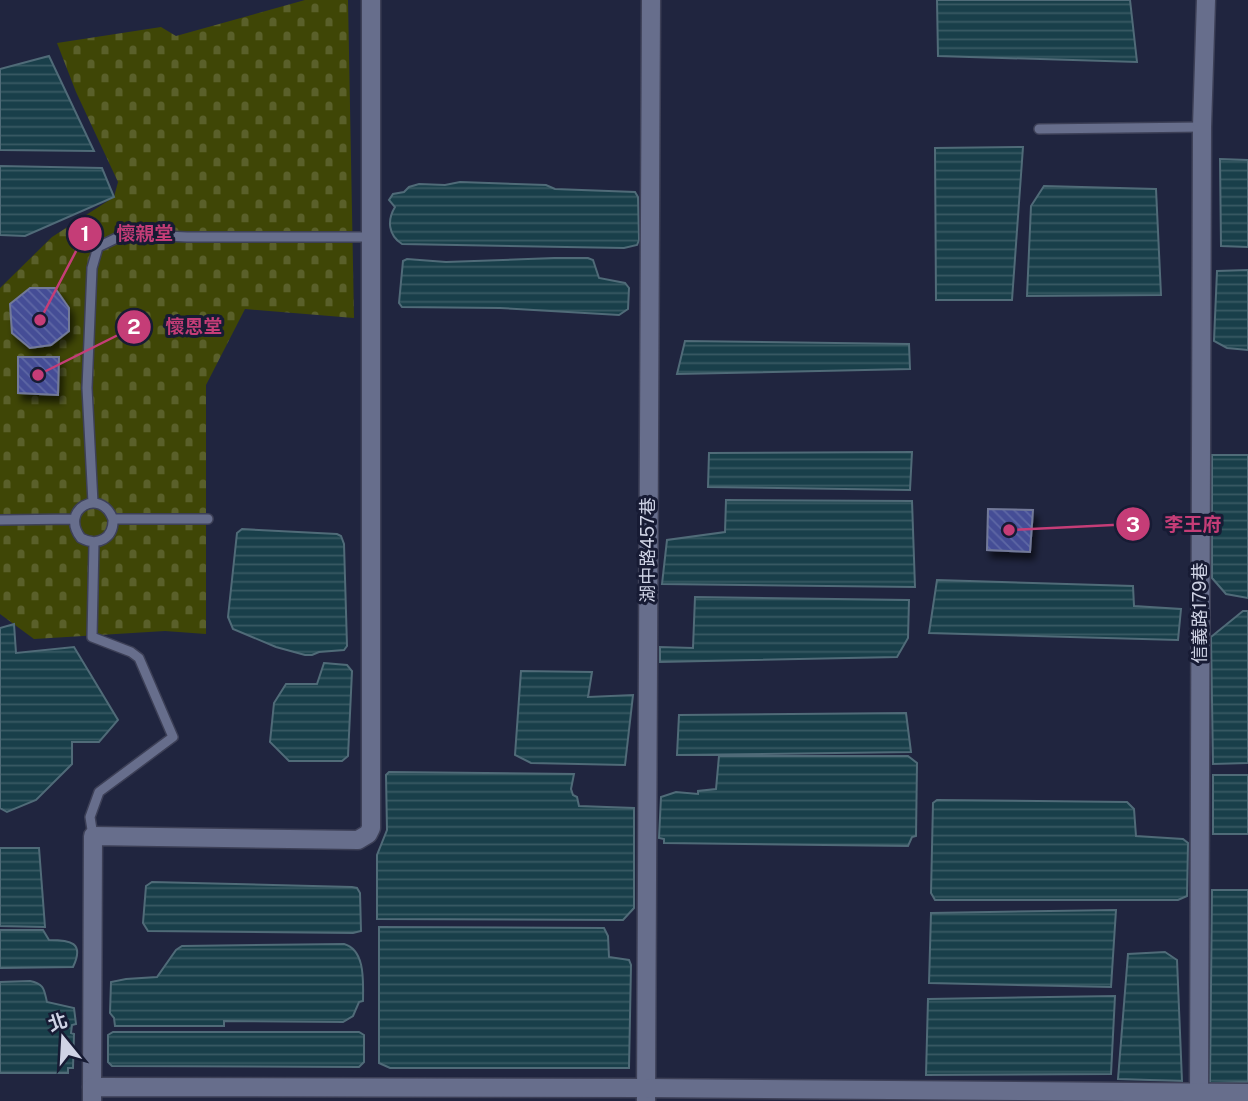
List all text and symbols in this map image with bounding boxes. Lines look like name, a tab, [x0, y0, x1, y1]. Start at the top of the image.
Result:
callout: 懷親堂	[67, 214, 187, 254]
text: 1	[81, 221, 90, 246]
text: 懷親堂	[116, 222, 174, 244]
callout: 懷恩堂	[117, 307, 237, 347]
text: 2	[127, 314, 141, 339]
text: 懷恩堂	[165, 315, 223, 337]
street label: 湖中路457巷	[637, 497, 658, 603]
callout: 李王府	[1116, 504, 1236, 544]
text: 3	[1126, 512, 1140, 537]
text: 李王府	[1164, 513, 1222, 535]
street label: 信義路179巷	[1189, 562, 1210, 664]
north arrow	[28, 1003, 98, 1073]
text: 北	[45, 1008, 70, 1035]

